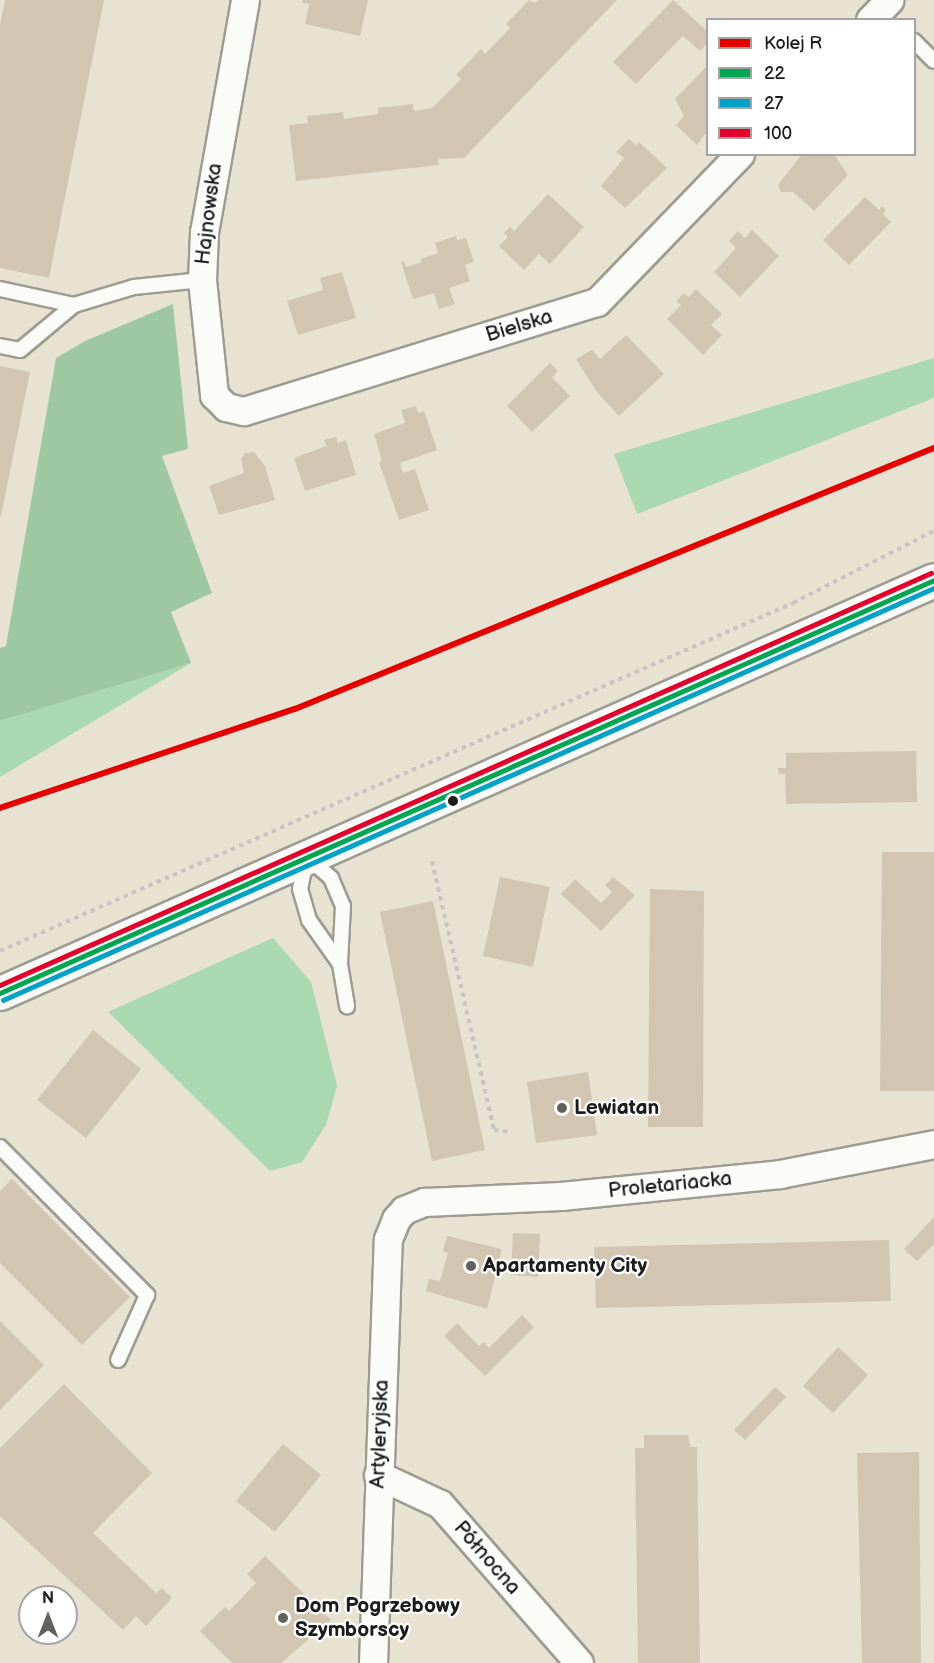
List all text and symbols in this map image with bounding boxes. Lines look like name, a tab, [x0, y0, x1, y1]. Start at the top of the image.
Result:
legend	[706, 18, 916, 156]
text: Kolej R	[764, 33, 822, 54]
text: 22	[764, 63, 785, 84]
text: 27	[764, 93, 783, 114]
text: 100	[764, 123, 792, 144]
street label: Hajnowska	[190, 162, 228, 266]
street label: Bielska	[482, 304, 556, 348]
unlabelled marker	[447, 795, 459, 807]
place label: Lewiatan	[574, 1095, 659, 1121]
marker: Lewiatan	[555, 1101, 569, 1115]
street label: Proletariacka	[607, 1166, 733, 1204]
place label: Apartamenty City	[483, 1253, 648, 1279]
marker: Apartamenty City	[464, 1259, 478, 1273]
street label: Artyleryjska	[366, 1379, 394, 1489]
street label: Północna	[448, 1516, 526, 1600]
north arrow	[18, 1585, 78, 1645]
text: N	[42, 1589, 54, 1608]
place label: Dom Pogrzebowy Szymborscy	[295, 1593, 460, 1643]
marker: Dom Pogrzebowy Szymborscy	[276, 1611, 290, 1625]

